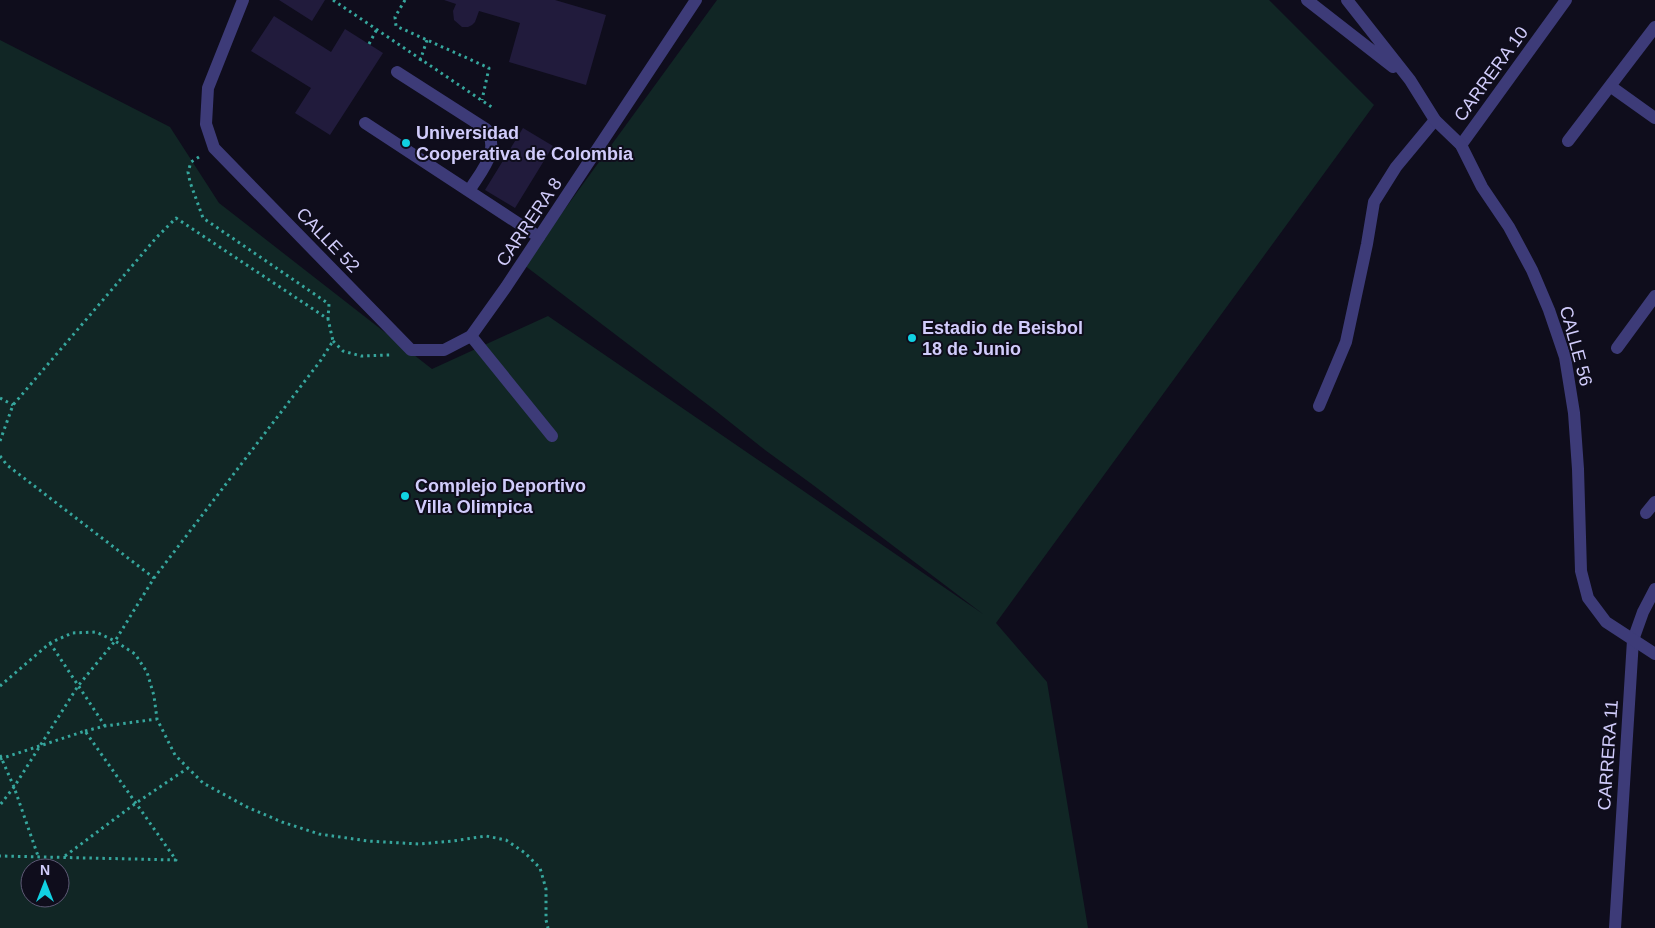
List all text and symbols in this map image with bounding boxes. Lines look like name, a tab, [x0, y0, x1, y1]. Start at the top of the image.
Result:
street label: CARRERA 10	[1450, 23, 1532, 125]
place label: Universidad Cooperativa de Colombia	[416, 123, 634, 164]
marker: Universidad Cooperativa de Colombia	[400, 137, 412, 149]
street label: CARRERA 8	[492, 174, 566, 270]
street label: CALLE 52	[292, 204, 364, 276]
street label: CALLE 56	[1556, 304, 1596, 388]
place label: Estadio de Beisbol 18 de Junio	[922, 318, 1083, 359]
marker: Estadio de Beisbol 18 de Junio	[906, 332, 918, 344]
place label: Complejo Deportivo Villa Olimpica	[415, 476, 586, 517]
marker: Complejo Deportivo Villa Olimpica	[399, 490, 411, 502]
street label: CARRERA 11	[1594, 699, 1622, 811]
north arrow	[20, 858, 70, 908]
text: N	[40, 862, 50, 878]

